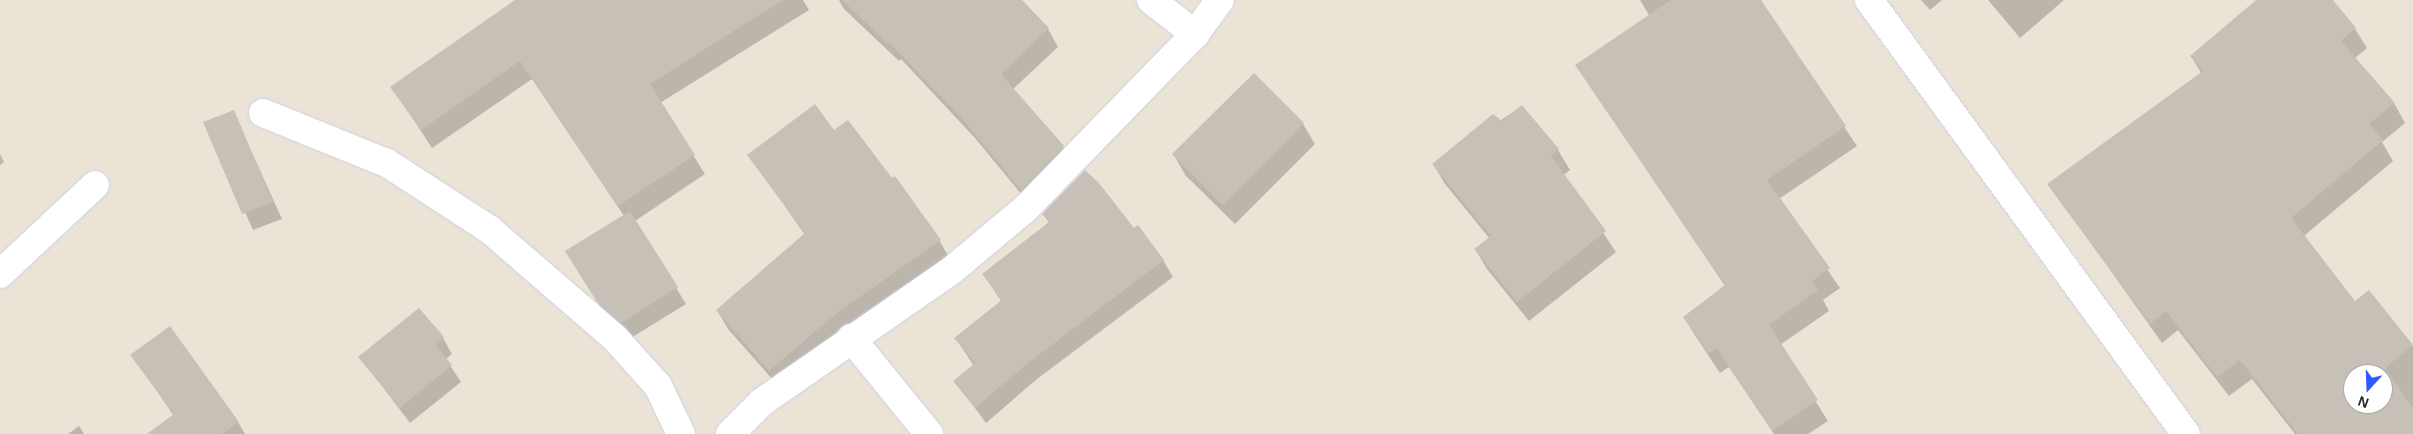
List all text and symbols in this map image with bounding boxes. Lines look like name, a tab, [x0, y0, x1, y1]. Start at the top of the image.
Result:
north arrow	[2343, 364, 2393, 414]
text: N	[2356, 393, 2371, 411]

